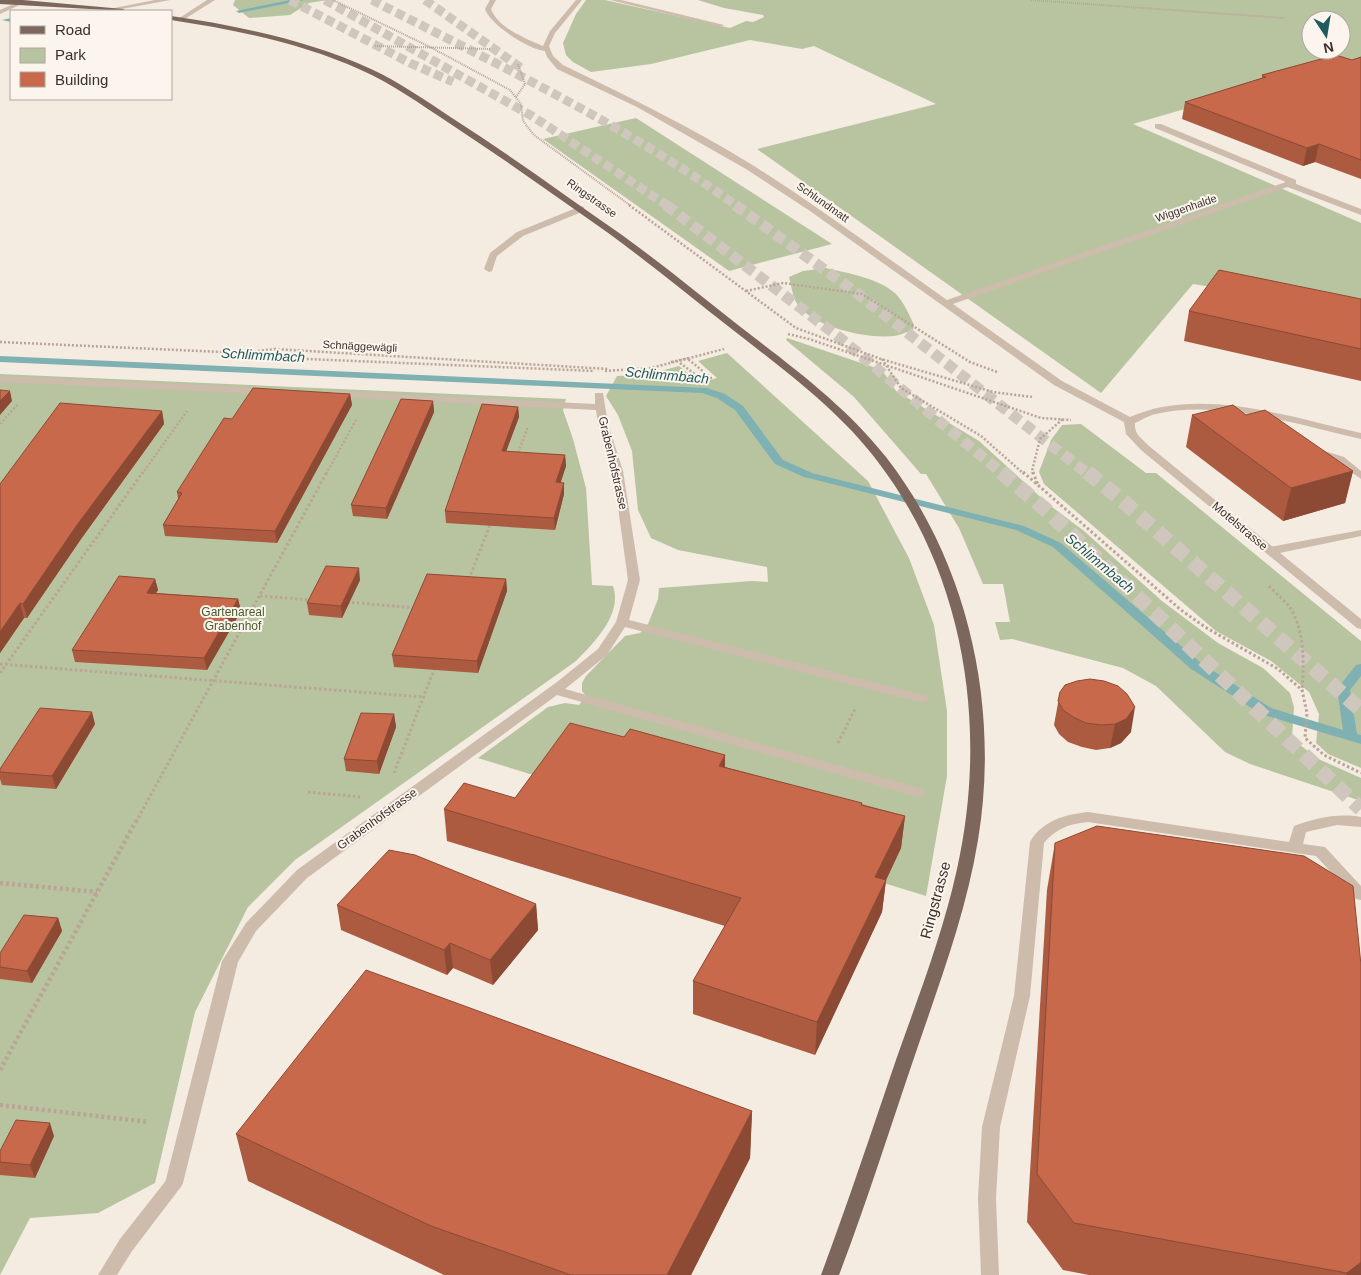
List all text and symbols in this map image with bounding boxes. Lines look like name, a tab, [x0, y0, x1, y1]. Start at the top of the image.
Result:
legend	[10, 10, 172, 100]
north arrow	[1301, 10, 1351, 60]
text: Road	[55, 21, 91, 38]
text: N	[1322, 39, 1335, 57]
text: Park	[55, 46, 86, 63]
text: Building	[55, 71, 108, 88]
street label: Ringstrasse	[565, 176, 619, 220]
street label: Schlundmatt	[795, 180, 851, 224]
street label: Wiggenhalde	[1154, 192, 1218, 224]
street label: Schnäggewägli	[322, 338, 398, 354]
water label: Schlimmbach	[221, 345, 306, 365]
water label: Schlimmbach	[624, 363, 710, 387]
street label: Grabenhofstrasse	[595, 415, 631, 511]
street label: Motelstrasse	[1209, 499, 1271, 553]
water label: Schlimmbach	[1063, 530, 1137, 596]
park label: Gartenareal Grabenhof	[201, 605, 265, 633]
street label: Grabenhofstrasse	[334, 785, 420, 853]
street label: Ringstrasse	[917, 860, 953, 940]

